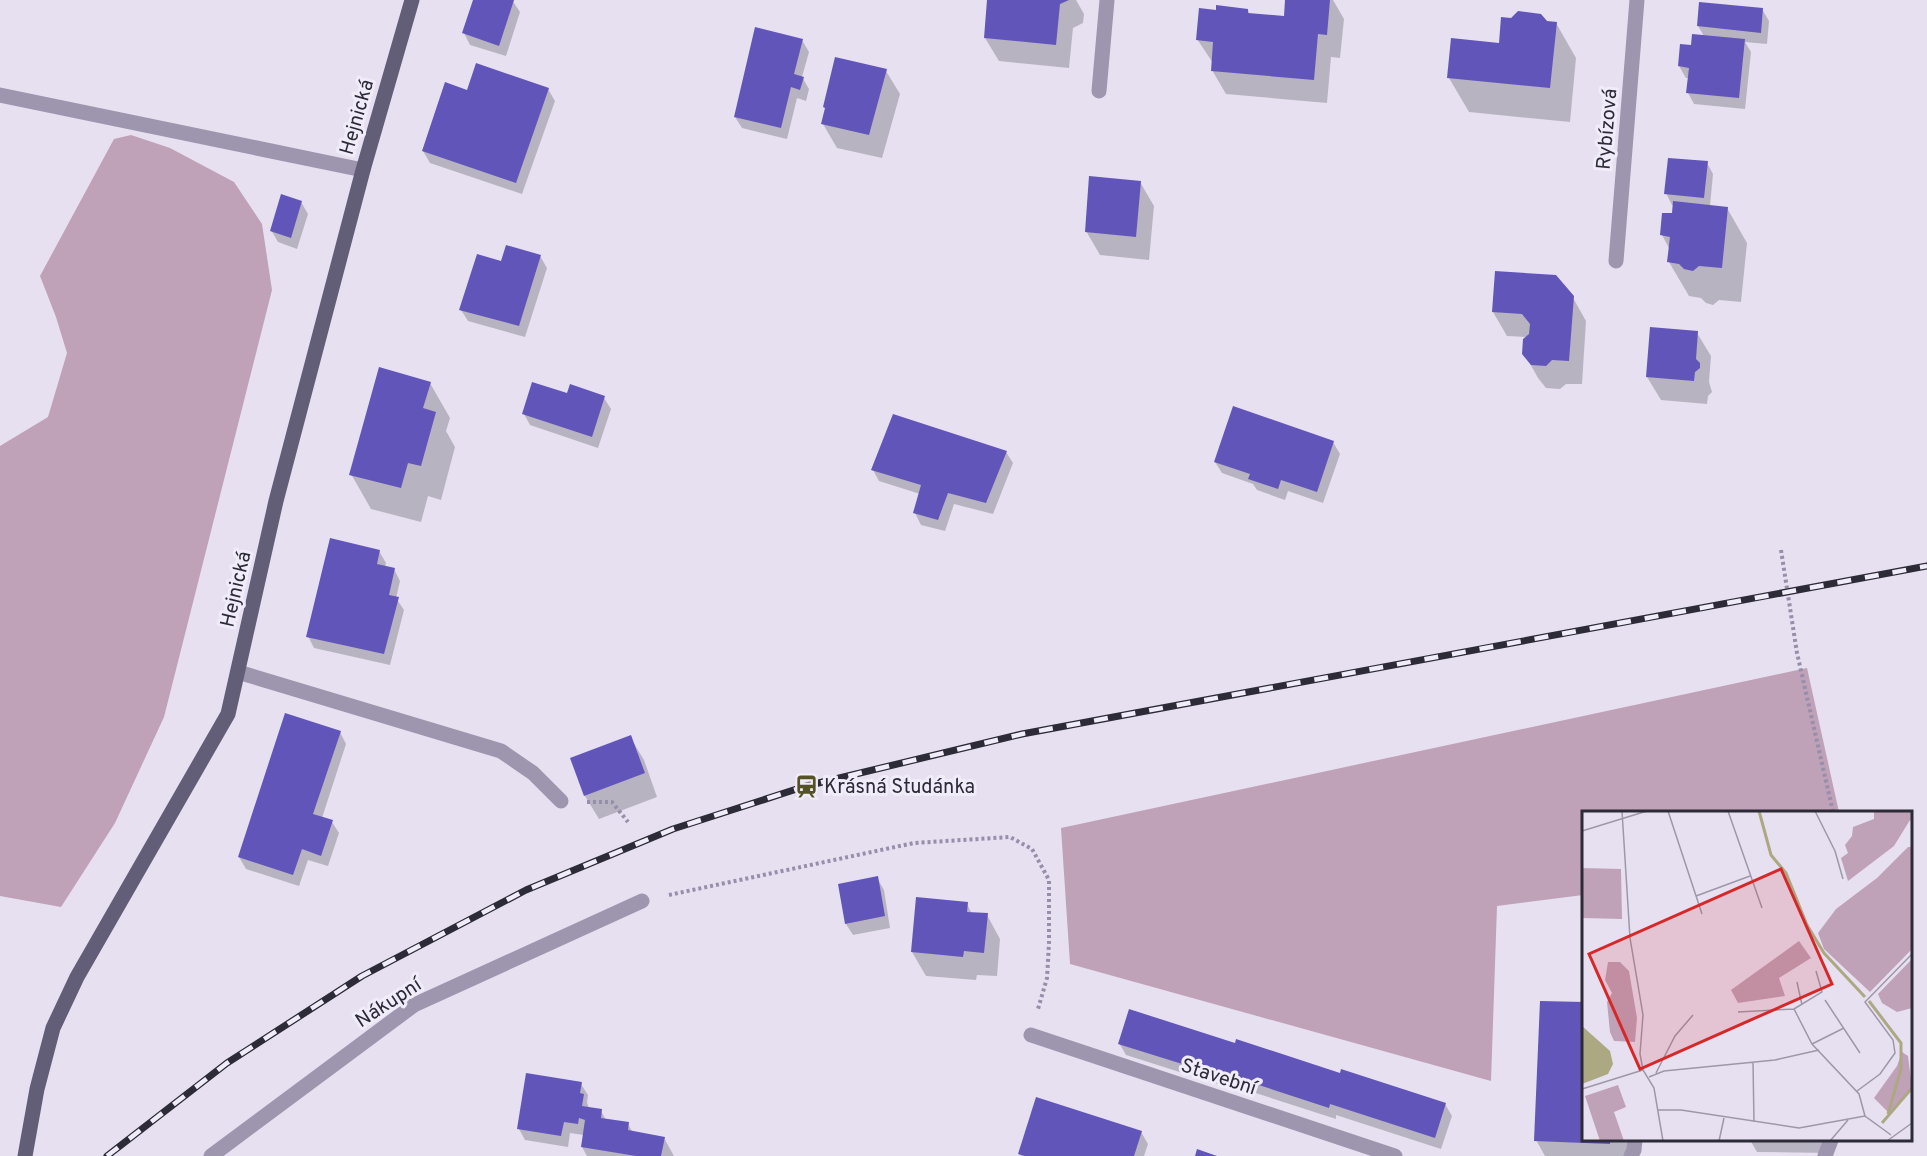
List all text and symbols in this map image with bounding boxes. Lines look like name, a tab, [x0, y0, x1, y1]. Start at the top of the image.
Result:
street label: Hejnická	[335, 77, 381, 158]
street label: Rybízová	[1591, 87, 1624, 171]
street label: Hejnická	[216, 549, 258, 630]
station icon: Krásná Studánka	[793, 773, 819, 799]
place label: Krásná Studánka	[824, 775, 975, 801]
inset map	[1582, 811, 1912, 1141]
street label: Nákupní	[351, 972, 429, 1035]
street label: Stavební	[1177, 1053, 1261, 1103]

